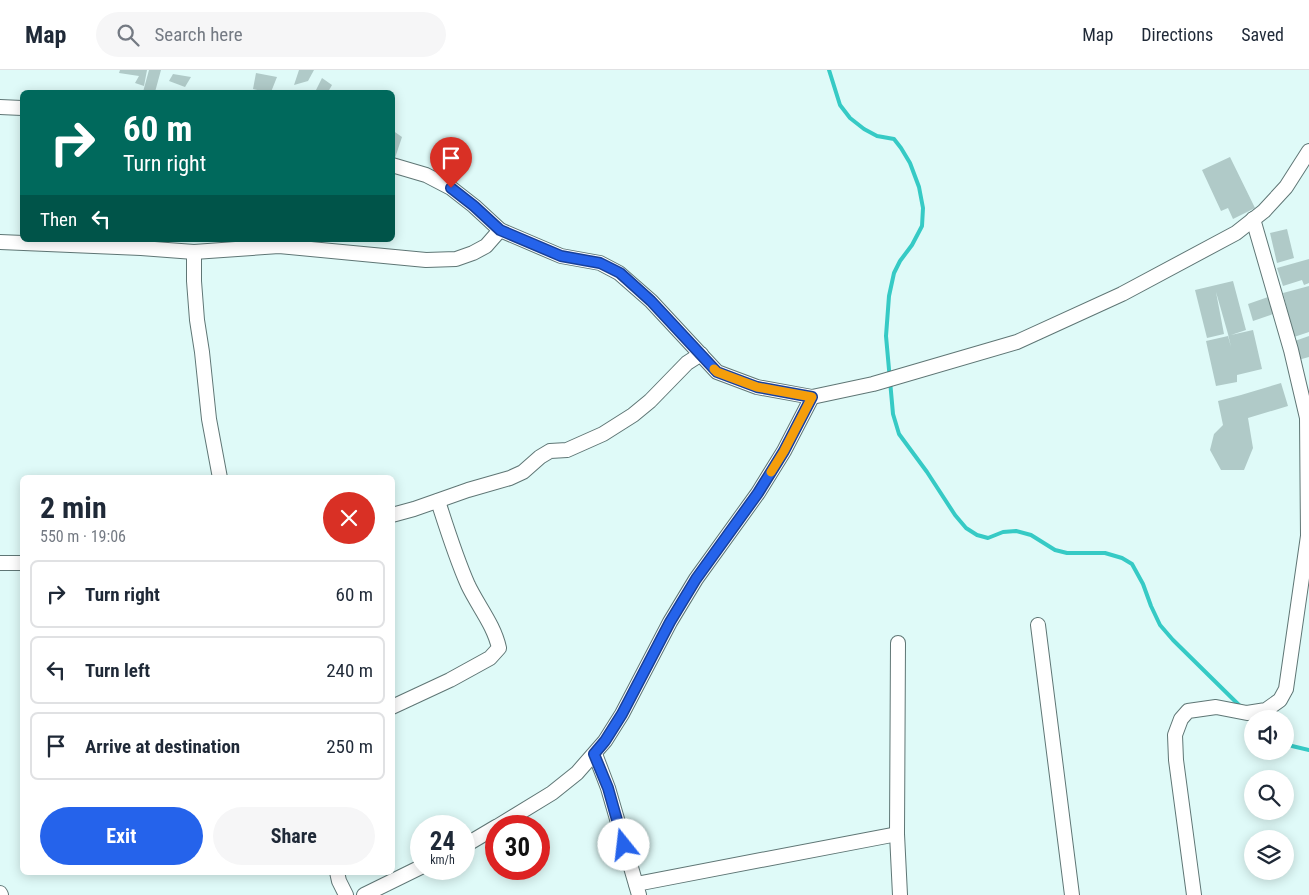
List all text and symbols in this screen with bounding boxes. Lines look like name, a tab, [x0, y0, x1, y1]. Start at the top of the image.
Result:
search box	[96, 12, 446, 57]
text: Map	[25, 21, 66, 49]
icon: search	[114, 21, 142, 49]
text: Search here	[154, 23, 243, 46]
text: Map	[1082, 24, 1113, 45]
text: Directions	[1141, 24, 1213, 45]
text: Saved	[1241, 24, 1284, 45]
text: 60 m	[123, 109, 192, 150]
icon: right	[40, 110, 105, 175]
pin	[430, 137, 472, 188]
icon: arrive	[437, 144, 465, 172]
text: Turn right	[123, 151, 206, 176]
icon: left	[87, 205, 115, 233]
text: Then	[40, 208, 77, 231]
text: 2 min	[40, 490, 107, 525]
button: close	[323, 492, 375, 544]
text: 550 m · 19:06	[40, 527, 126, 546]
icon: right	[42, 580, 70, 608]
text: Turn right	[85, 583, 160, 606]
text: 60 m	[336, 583, 373, 606]
icon: left	[42, 656, 70, 684]
text: Turn left	[85, 659, 150, 682]
text: 240 m	[326, 659, 373, 682]
map controls	[1244, 710, 1294, 880]
button: sound	[1244, 710, 1294, 760]
icon: arrive	[42, 732, 70, 760]
text: Arrive at destination	[85, 735, 240, 758]
text: 250 m	[326, 735, 373, 758]
button: search	[1244, 770, 1294, 820]
button: Exit	[40, 807, 203, 865]
button: Share	[213, 807, 375, 865]
speed limit sign: 30	[485, 815, 550, 880]
position arrow	[597, 818, 649, 870]
text: 24	[430, 827, 455, 856]
button: layers	[1244, 830, 1294, 880]
text: km/h	[430, 853, 455, 867]

